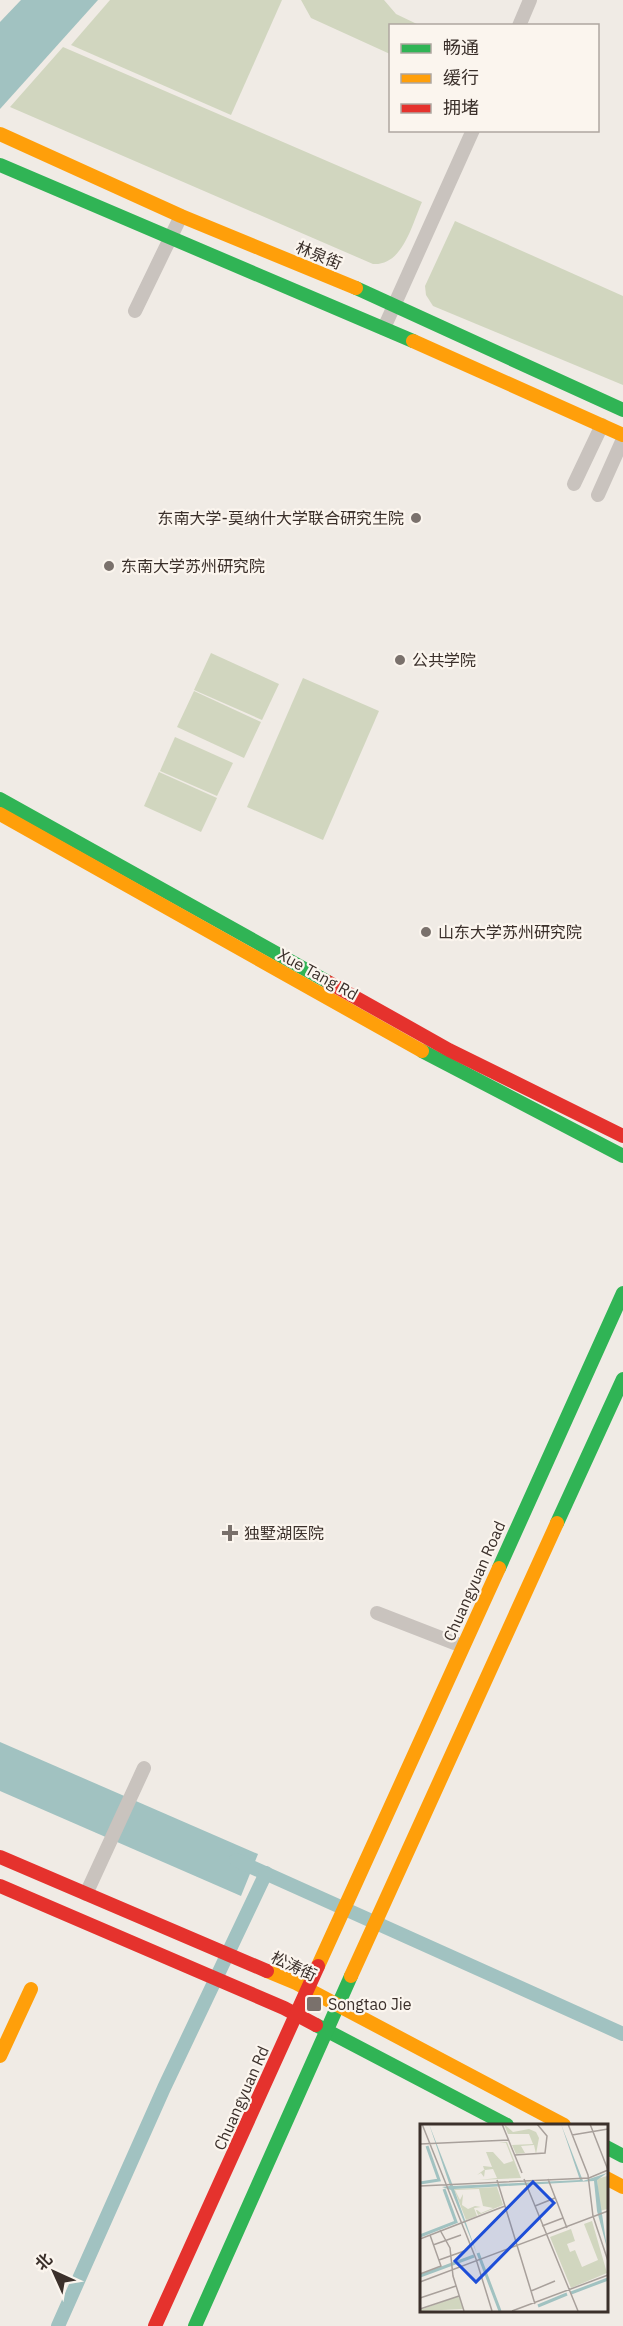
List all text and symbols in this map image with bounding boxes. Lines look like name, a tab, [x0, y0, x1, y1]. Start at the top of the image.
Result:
legend	[389, 24, 599, 132]
text: 畅通	[443, 36, 479, 59]
text: 缓行	[443, 66, 479, 89]
text: 拥堵	[443, 96, 479, 119]
street label: 林泉街	[293, 237, 345, 273]
place label: 东南大学-莫纳什大学联合研究生院	[158, 508, 404, 528]
marker: 东南大学-莫纳什大学联合研究生院	[409, 511, 423, 525]
place label: 东南大学苏州研究院	[121, 556, 265, 576]
marker: 东南大学苏州研究院	[102, 559, 116, 573]
place label: 公共学院	[412, 650, 476, 670]
marker: 公共学院	[393, 653, 407, 667]
place label: 山东大学苏州研究院	[438, 922, 582, 942]
marker: 山东大学苏州研究院	[419, 925, 433, 939]
street label: Xue Tang Rd	[274, 944, 362, 1004]
street label: Chuangyuan Road	[439, 1518, 509, 1644]
place label: 独墅湖医院	[244, 1523, 324, 1543]
marker: 独墅湖医院	[221, 1524, 239, 1542]
street label: 松涛街	[268, 1947, 320, 1985]
place label: Songtao Jie	[328, 1994, 412, 2014]
marker: Songtao Jie	[305, 1995, 323, 2013]
street label: Chuangyuan Rd	[209, 2043, 273, 2153]
inset map	[420, 2124, 608, 2311]
north arrow	[24, 2242, 84, 2302]
text: 北	[31, 2249, 56, 2274]

